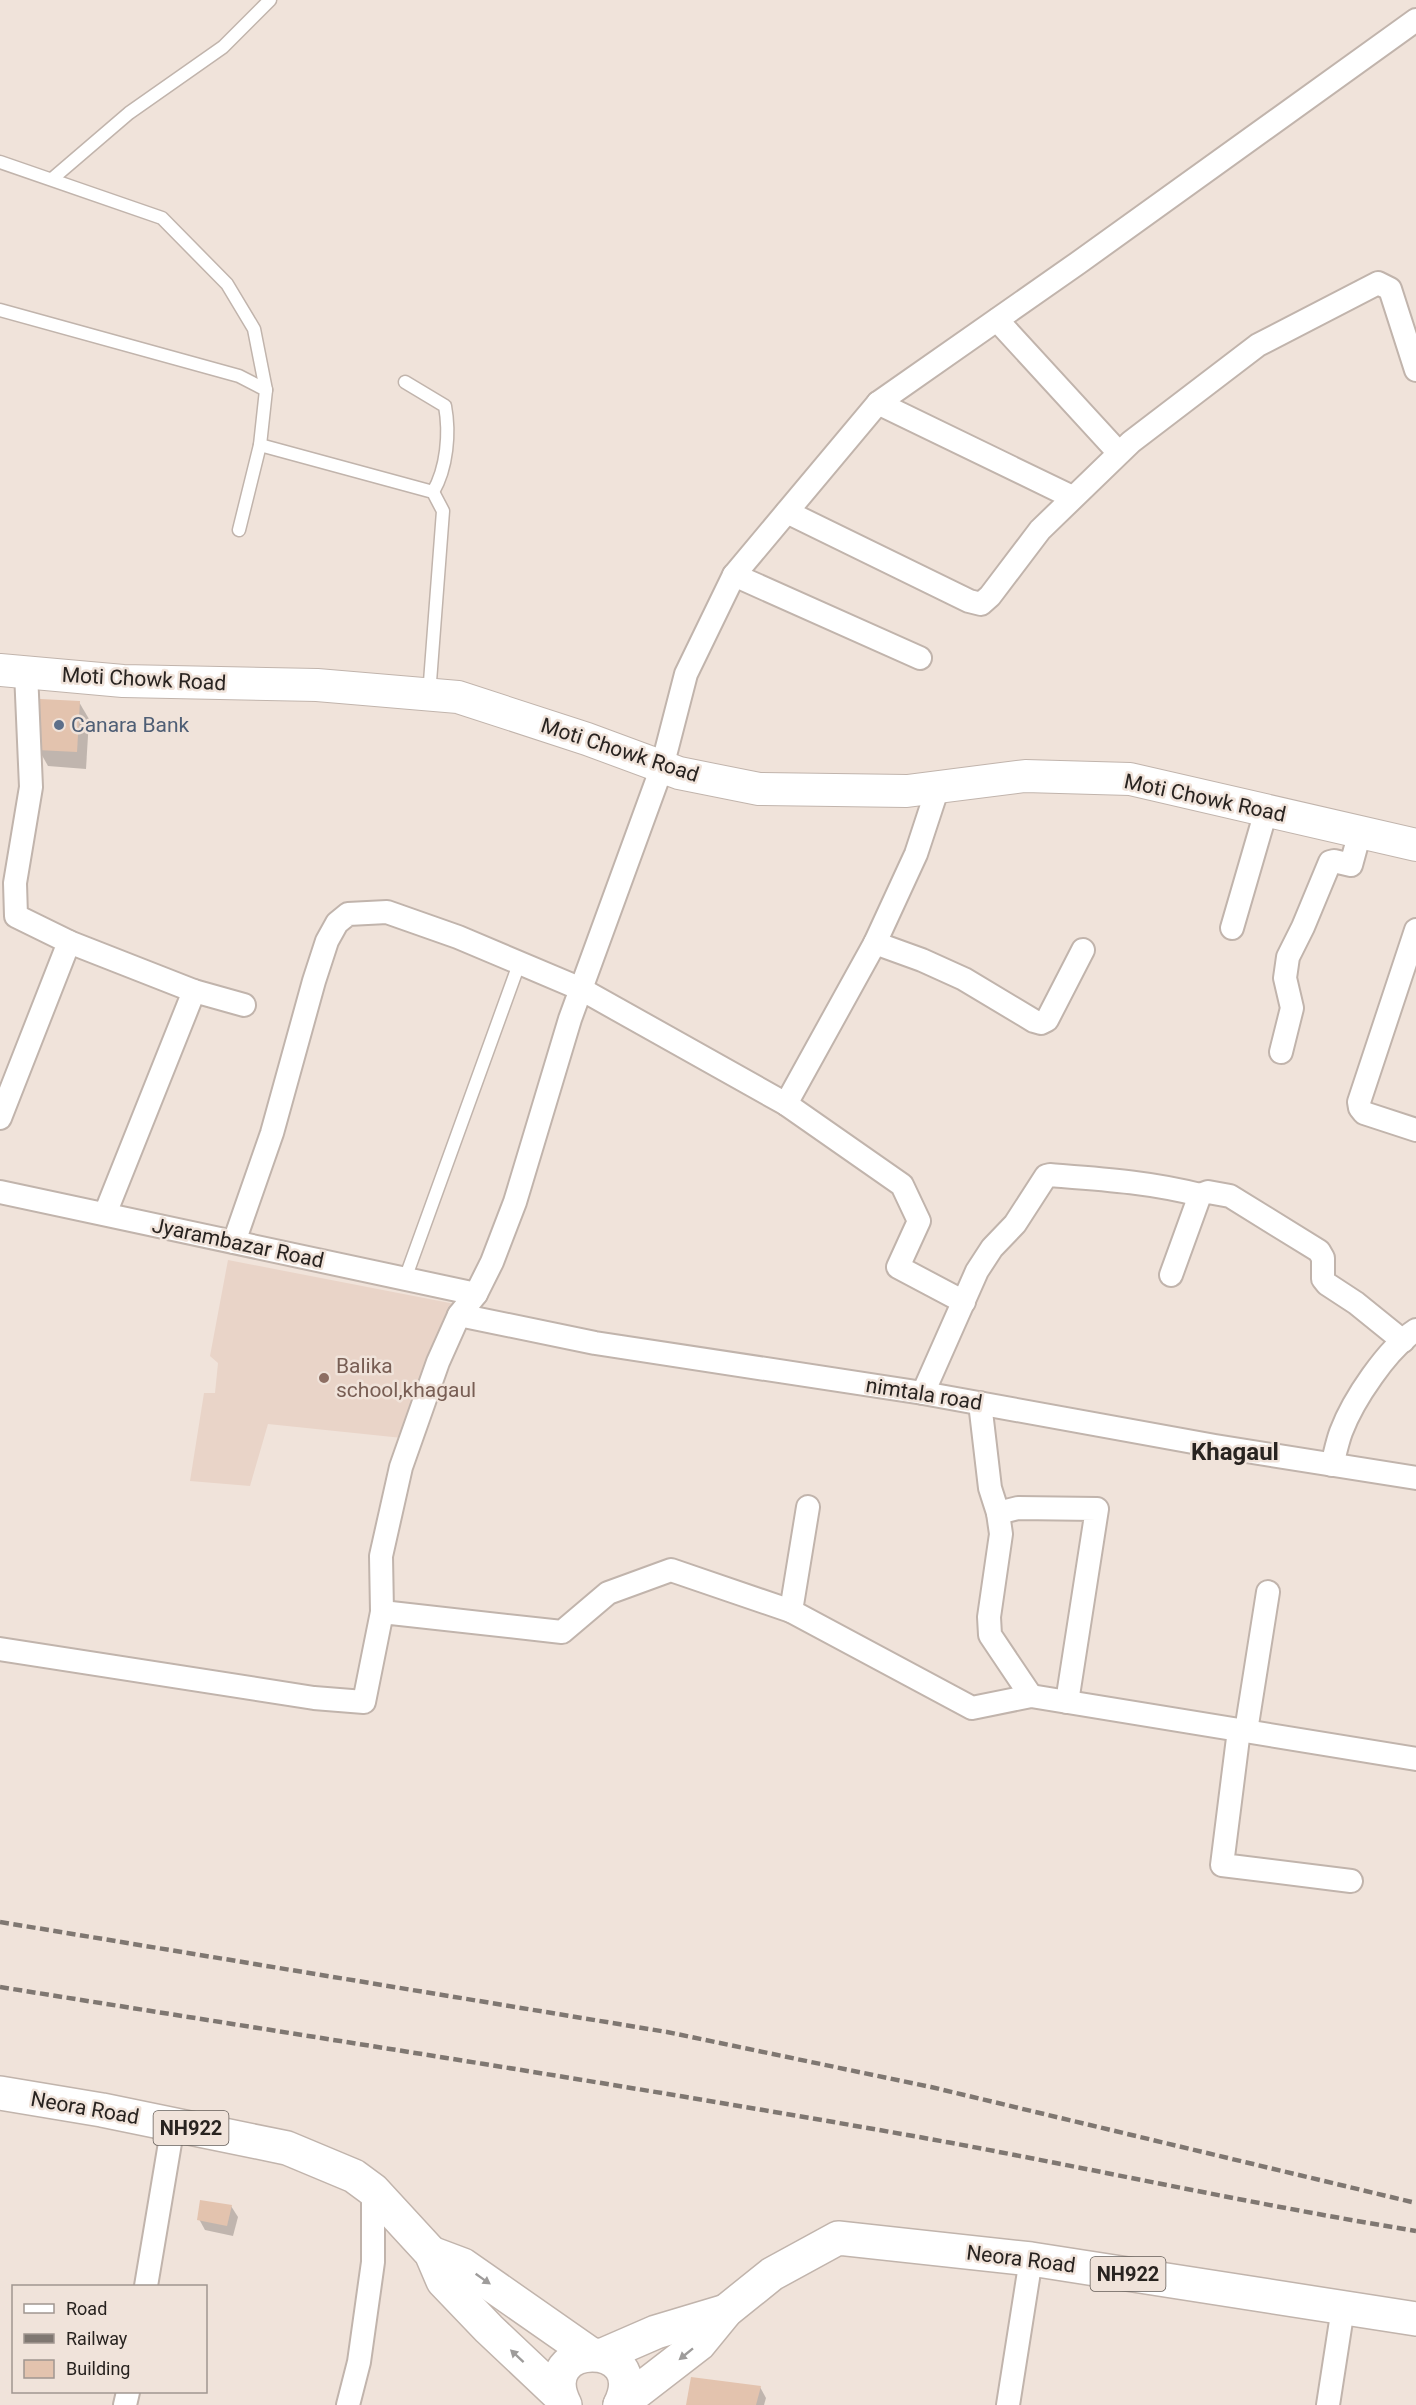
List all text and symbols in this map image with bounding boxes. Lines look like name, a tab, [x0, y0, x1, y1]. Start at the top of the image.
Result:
street label: Moti Chowk Road	[61, 663, 227, 695]
place label: Canara Bank	[71, 713, 190, 737]
street label: Moti Chowk Road	[538, 713, 702, 787]
marker: Canara Bank	[52, 718, 66, 732]
street label: Moti Chowk Road	[1122, 769, 1288, 827]
street label: Jyarambazar Road	[150, 1213, 326, 1273]
place label: Balika school,khagaul	[336, 1354, 476, 1402]
marker: Balika school,khagaul	[317, 1371, 331, 1385]
street label: nimtala road	[864, 1373, 984, 1415]
district label: Khagaul	[1191, 1438, 1279, 1466]
street label: Neora Road	[29, 2087, 141, 2129]
road number: NH922	[154, 2111, 228, 2145]
street label: Neora Road	[965, 2240, 1077, 2278]
road number: NH922	[1090, 2257, 1166, 2291]
one-way arrow	[474, 2273, 490, 2285]
legend	[12, 2285, 207, 2393]
text: Road	[66, 2298, 107, 2319]
text: Railway	[66, 2328, 128, 2349]
one-way arrow	[679, 2347, 694, 2360]
one-way arrow	[510, 2349, 525, 2363]
text: Building	[66, 2358, 130, 2379]

